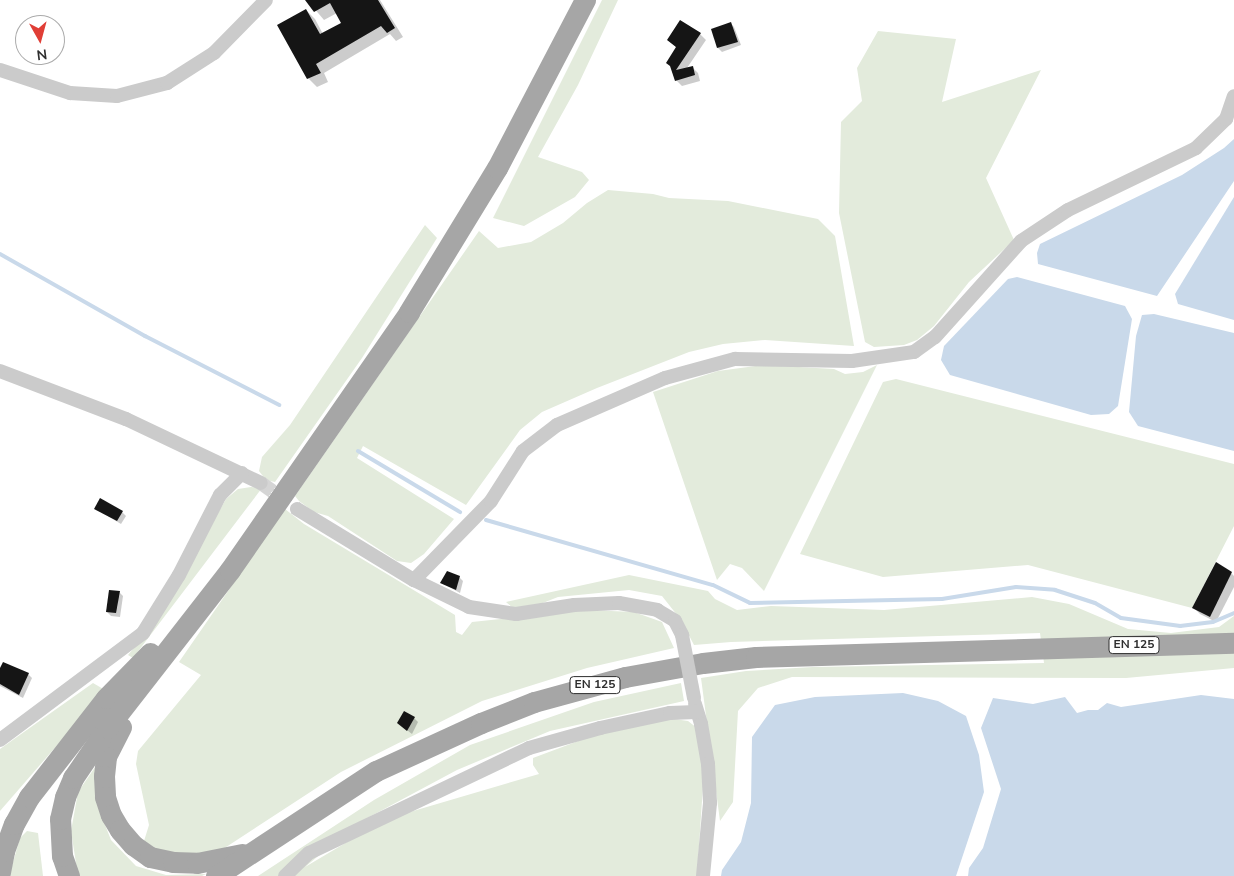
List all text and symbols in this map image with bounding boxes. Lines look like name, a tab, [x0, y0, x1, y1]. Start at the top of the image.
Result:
north arrow	[15, 15, 65, 65]
text: N	[35, 44, 48, 64]
road number: EN 125	[1108, 636, 1160, 654]
road number: EN 125	[569, 676, 621, 694]

